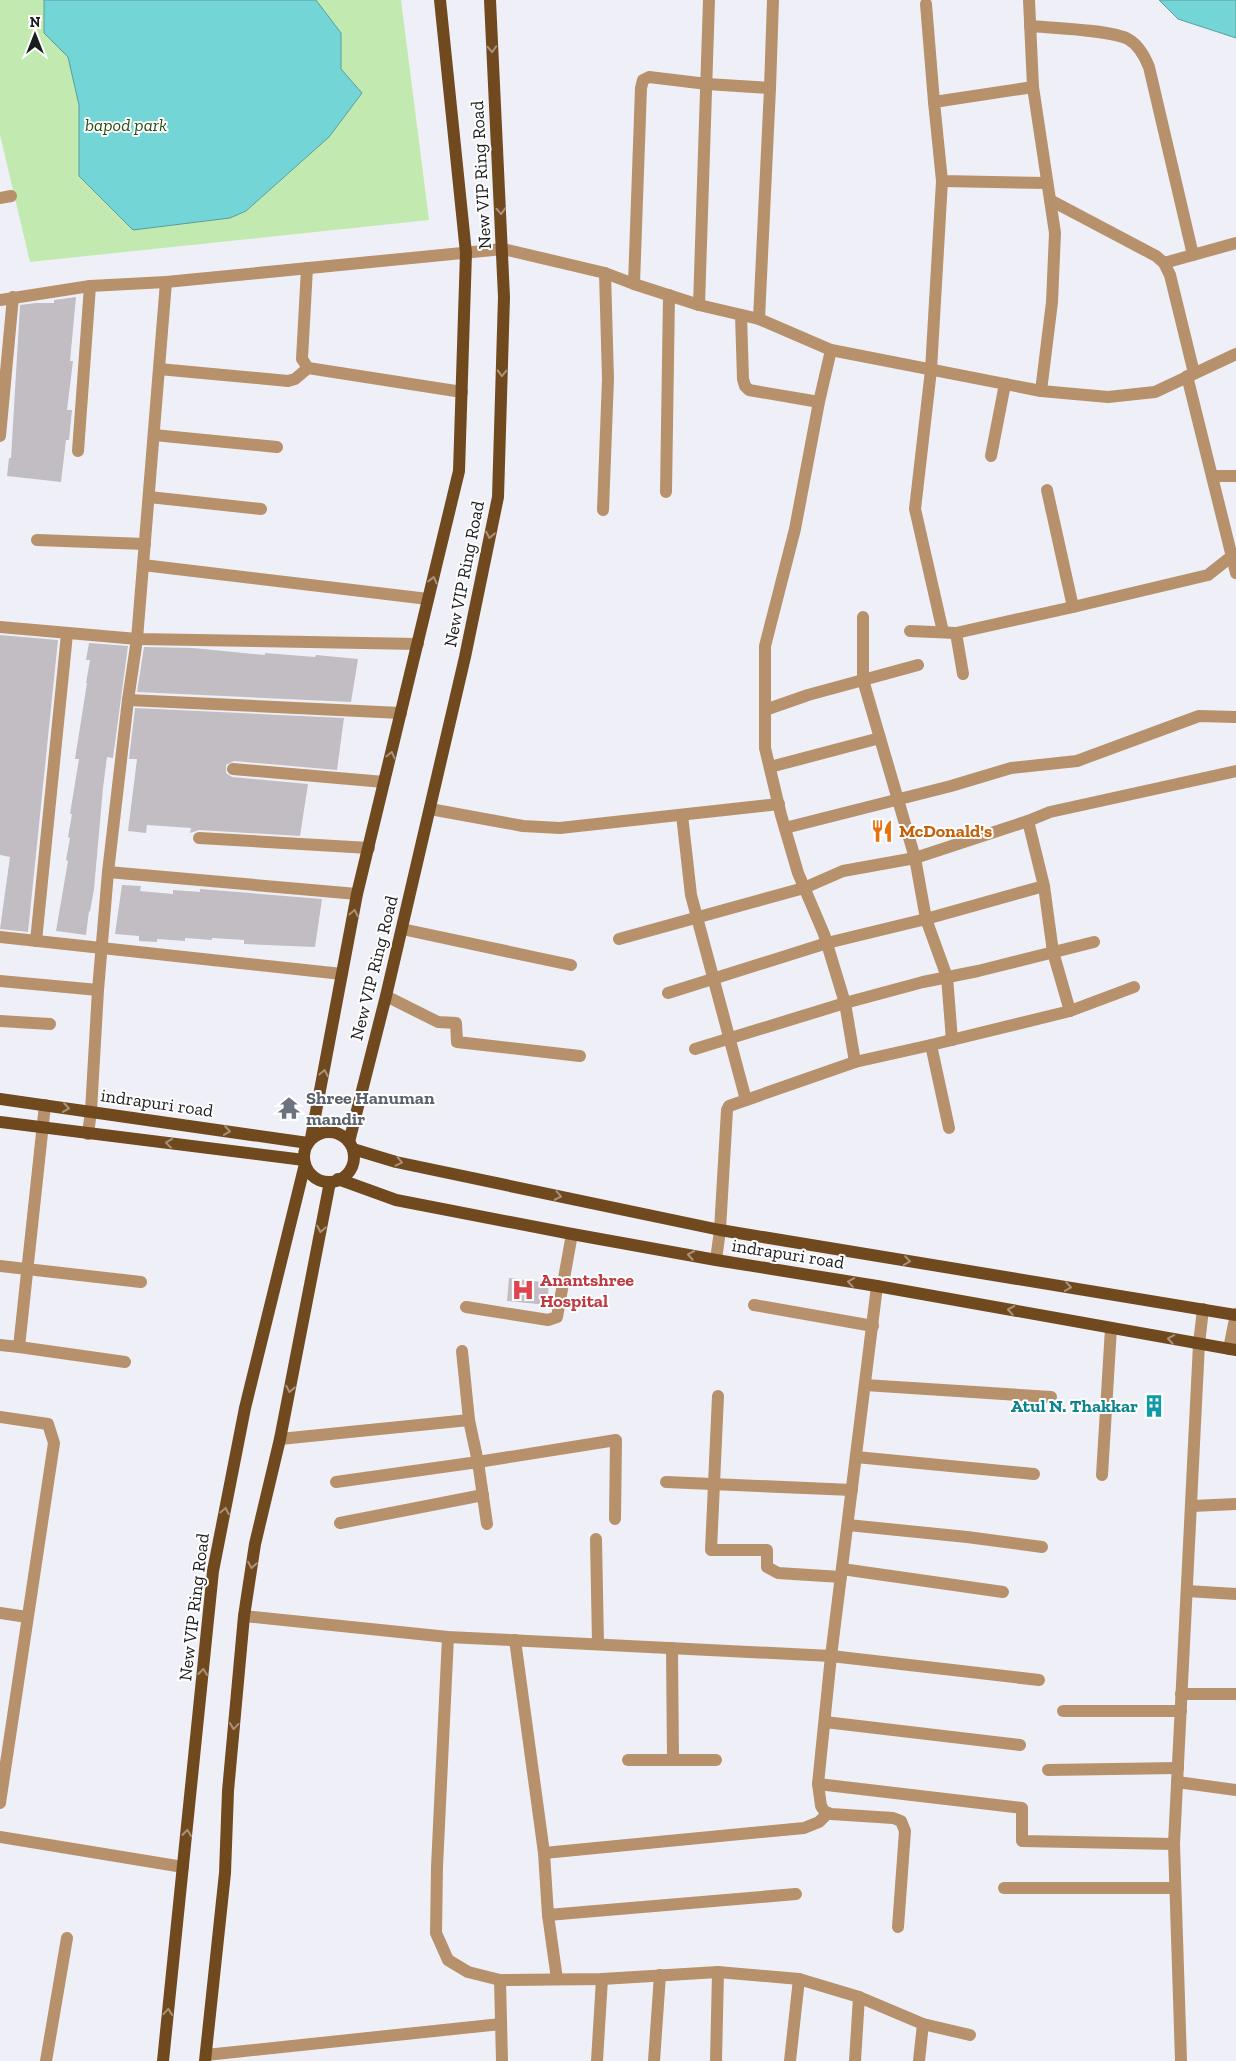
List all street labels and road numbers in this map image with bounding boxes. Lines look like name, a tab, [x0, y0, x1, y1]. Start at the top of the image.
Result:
street label: New VIP Ring Road	[466, 100, 496, 250]
street label: New VIP Ring Road	[439, 499, 489, 649]
street label: New VIP Ring Road	[345, 893, 403, 1043]
street label: indrapuri road	[99, 1084, 215, 1122]
street label: indrapuri road	[730, 1234, 846, 1274]
street label: New VIP Ring Road	[174, 1532, 214, 1682]

